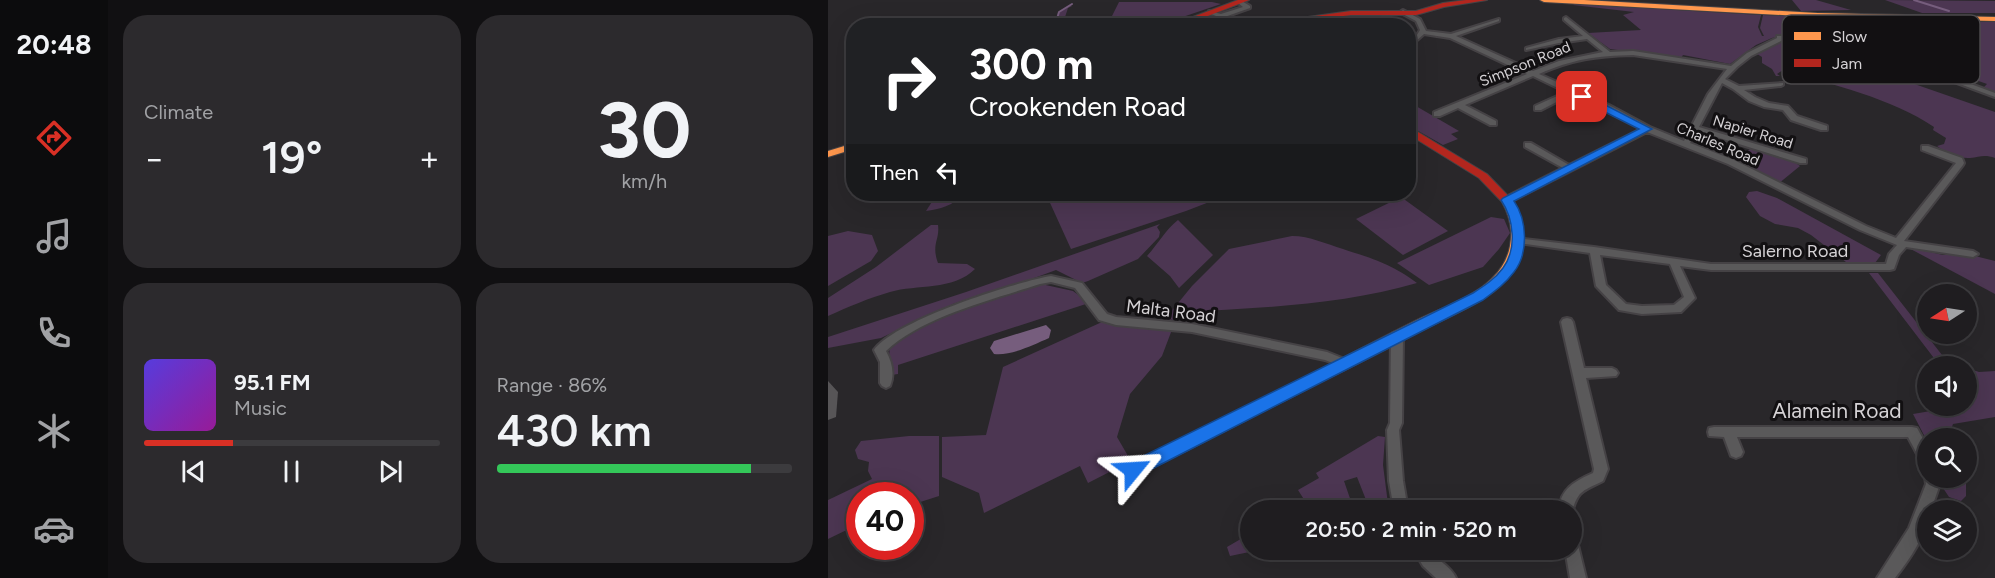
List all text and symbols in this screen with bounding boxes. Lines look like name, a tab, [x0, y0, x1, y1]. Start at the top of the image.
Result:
legend	[1782, 15, 1980, 84]
text: Slow	[1832, 27, 1867, 46]
text: 20:48	[17, 28, 91, 61]
street label: Simpson Road	[1477, 38, 1573, 90]
text: 300 m	[969, 39, 1093, 90]
icon: right	[870, 42, 948, 120]
text: Jam	[1832, 54, 1862, 73]
pin	[1556, 71, 1607, 122]
icon: arrive	[1565, 80, 1598, 113]
text: 30	[597, 83, 691, 177]
text: Crookenden Road	[969, 90, 1186, 123]
text: Climate	[144, 100, 213, 124]
street label: Napier Road	[1711, 111, 1795, 153]
icon: directions	[33, 117, 75, 159]
street label: Charles Road	[1674, 118, 1762, 170]
text: 19°	[261, 130, 323, 184]
text: −	[144, 139, 165, 178]
text: +	[419, 139, 439, 178]
icon: left	[931, 156, 964, 189]
text: Then	[870, 159, 919, 186]
text: km/h	[621, 169, 667, 193]
icon: music	[33, 215, 75, 257]
street label: Salerno Road	[1742, 240, 1848, 262]
north arrow	[1917, 284, 1977, 344]
map controls	[1917, 284, 1977, 560]
street label: Malta Road	[1125, 295, 1217, 327]
icon: phone	[33, 312, 75, 354]
button: sound	[1917, 356, 1977, 416]
text: 95.1 FM	[234, 369, 311, 396]
text: Range · 86%	[497, 373, 607, 397]
text: Music	[234, 396, 287, 420]
street label: Alamein Road	[1772, 398, 1902, 423]
text: 430 km	[497, 403, 652, 457]
icon: climate	[33, 410, 75, 452]
button: search	[1917, 428, 1977, 488]
position arrow	[1101, 438, 1165, 502]
icon: previous	[177, 455, 210, 488]
icon: pause	[275, 455, 308, 488]
icon: next	[374, 455, 407, 488]
speed limit sign: 40	[846, 482, 924, 560]
button: layers	[1917, 500, 1977, 560]
icon: car	[33, 508, 75, 550]
text: 20:50 · 2 min · 520 m	[1306, 516, 1516, 543]

